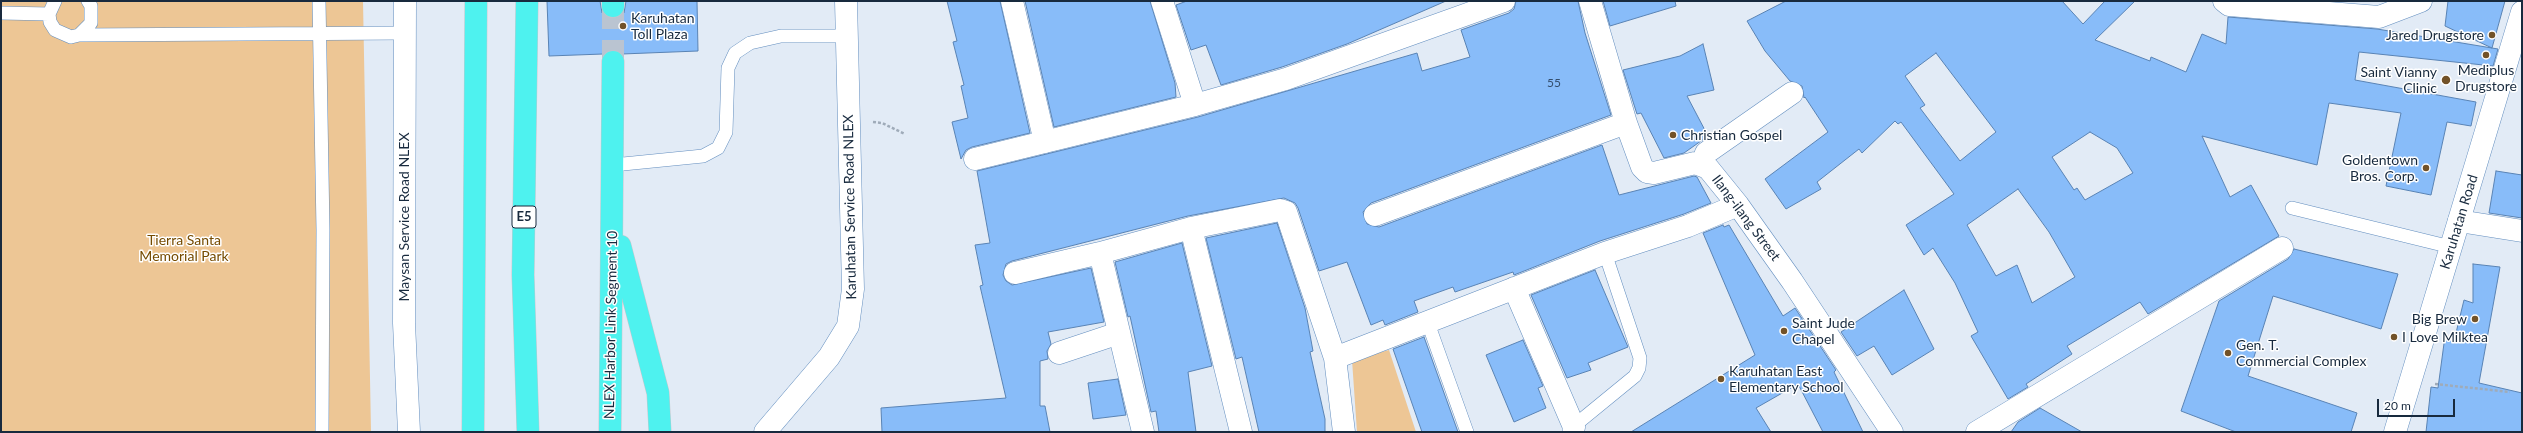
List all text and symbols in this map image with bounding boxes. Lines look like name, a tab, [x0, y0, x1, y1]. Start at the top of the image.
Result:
place label: Karuhatan Toll Plaza	[631, 10, 695, 42]
marker: Karuhatan Toll Plaza	[618, 21, 628, 31]
place label: Jared Drugstore	[2386, 27, 2484, 43]
marker: Jared Drugstore	[2487, 30, 2497, 40]
marker: Mediplus Drugstore	[2481, 50, 2491, 60]
place label: Mediplus Drugstore	[2455, 62, 2517, 94]
place label: Saint Vianny Clinic	[2360, 64, 2437, 96]
marker: Saint Vianny Clinic	[2440, 74, 2452, 86]
house number: 55	[1547, 76, 1561, 90]
street label: Karuhatan Service Road NLEX	[840, 114, 860, 300]
place label: Christian Gospel	[1681, 127, 1782, 143]
marker: Christian Gospel	[1668, 130, 1678, 140]
street label: Maysan Service Road NLEX	[396, 133, 412, 301]
place label: Goldentown Bros. Corp.	[2342, 152, 2418, 184]
marker: Goldentown Bros. Corp.	[2421, 163, 2431, 173]
street label: Ilang-ilang Street	[1708, 172, 1784, 264]
street label: Karuhatan Road	[2437, 173, 2481, 271]
road number: E5	[512, 206, 536, 228]
street label: NLEX Harbor Link Segment 10	[601, 231, 621, 419]
park label: Tierra Santa Memorial Park	[139, 232, 229, 264]
place label: Big Brew	[2412, 311, 2467, 327]
marker: Big Brew	[2470, 314, 2480, 324]
place label: Saint Jude Chapel	[1792, 315, 1855, 348]
marker: Saint Jude Chapel	[1779, 326, 1789, 336]
place label: I Love Milktea	[2402, 329, 2488, 345]
marker: I Love Milktea	[2389, 332, 2399, 342]
place label: Gen. T. Commercial Complex	[2236, 337, 2366, 370]
marker: Gen. T. Commercial Complex	[2223, 348, 2233, 358]
place label: Karuhatan East Elementary School	[1729, 363, 1843, 396]
marker: Karuhatan East Elementary School	[1716, 374, 1726, 384]
scale bar	[2379, 391, 2457, 417]
text: 20 m	[2384, 398, 2411, 413]

